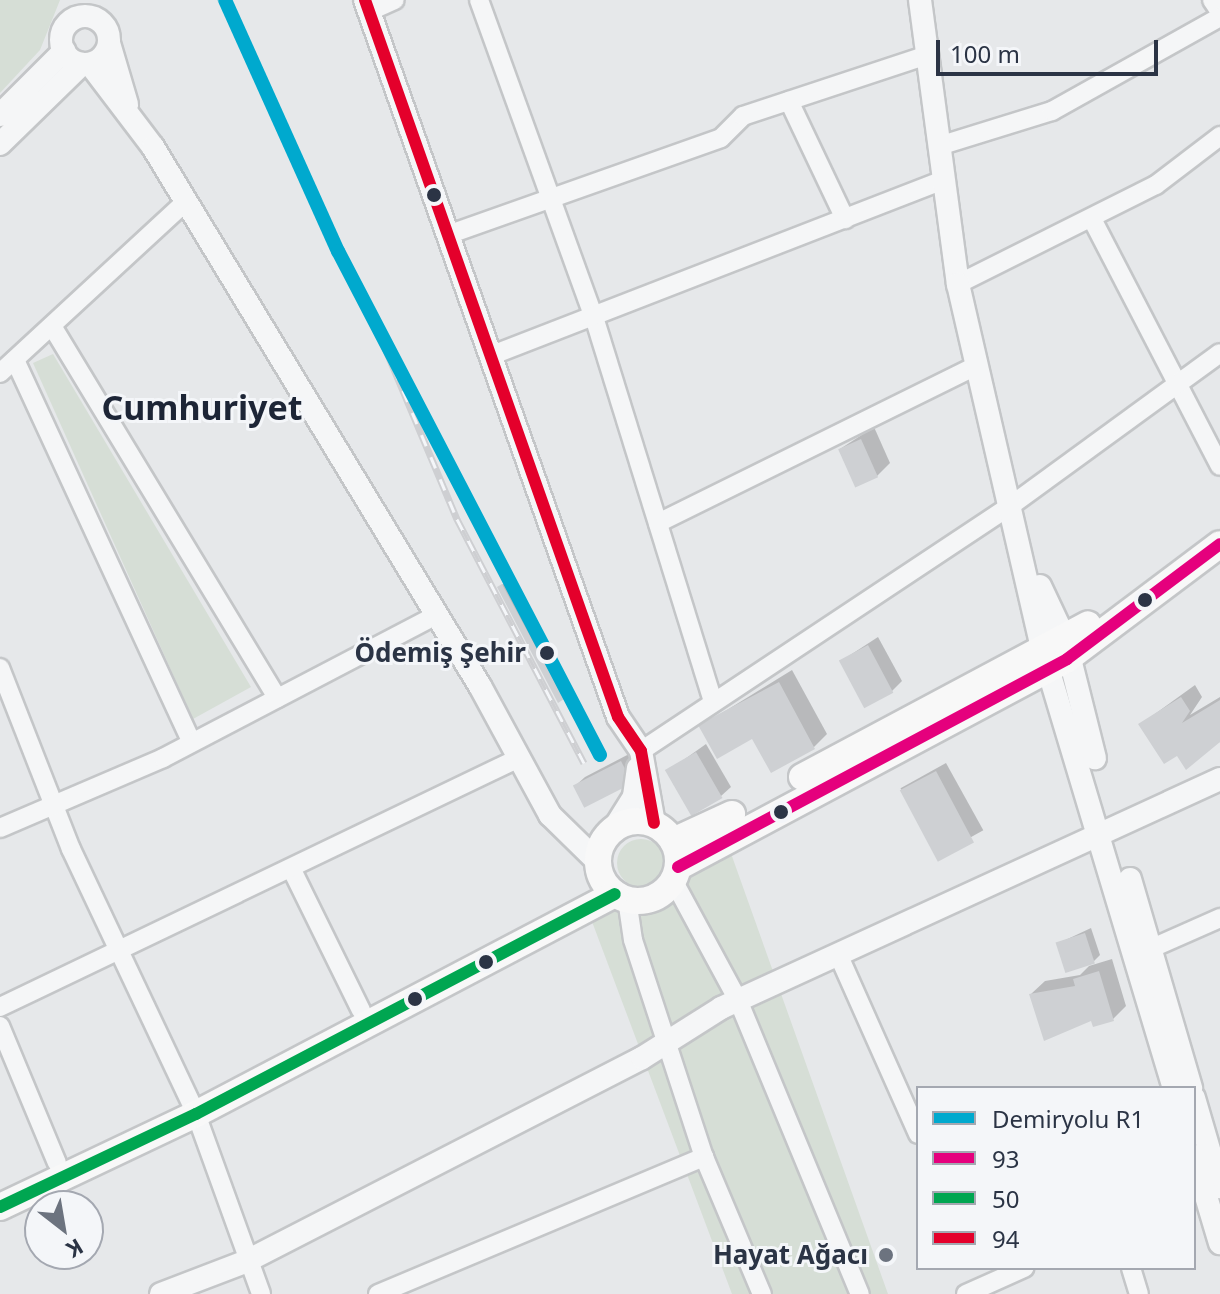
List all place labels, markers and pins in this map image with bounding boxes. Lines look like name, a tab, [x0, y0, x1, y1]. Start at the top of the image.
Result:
unlabelled marker	[426, 187, 442, 203]
unlabelled marker	[1137, 592, 1153, 608]
place label: Ödemiş Şehir	[354, 637, 526, 669]
marker: Ödemiş Şehir	[533, 639, 561, 667]
unlabelled marker	[773, 804, 789, 820]
unlabelled marker	[478, 954, 494, 970]
unlabelled marker	[407, 991, 423, 1007]
place label: Hayat Ağacı	[713, 1239, 868, 1271]
marker: Hayat Ağacı	[875, 1244, 897, 1266]

